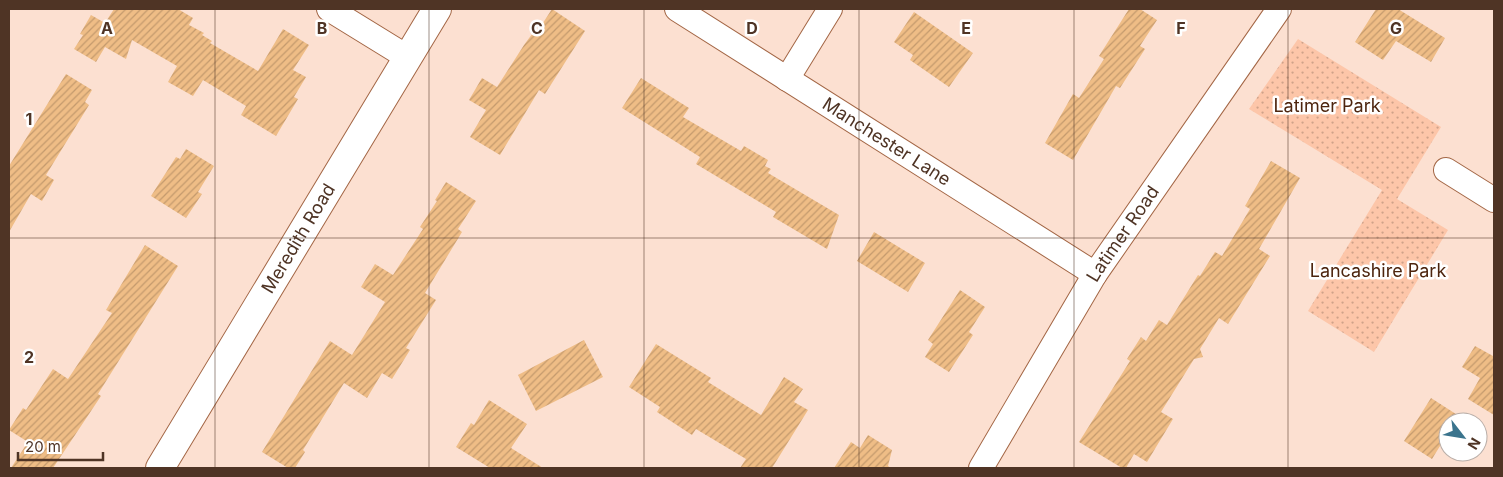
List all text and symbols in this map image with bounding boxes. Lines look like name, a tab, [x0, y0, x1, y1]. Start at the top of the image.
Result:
text: A	[101, 18, 113, 38]
text: B	[317, 18, 327, 38]
text: C	[531, 18, 543, 38]
text: D	[746, 18, 758, 38]
text: E	[961, 18, 971, 38]
text: F	[1176, 18, 1186, 38]
text: G	[1390, 18, 1402, 38]
street label: Manchester Lane	[819, 93, 955, 190]
park label: Latimer Park	[1273, 95, 1381, 116]
text: 1	[26, 109, 32, 129]
street label: Meredith Road	[257, 180, 339, 297]
street label: Latimer Road	[1082, 181, 1163, 285]
park label: Lancashire Park	[1310, 260, 1446, 281]
text: 2	[24, 347, 34, 367]
north arrow	[1438, 412, 1488, 462]
scale bar	[18, 430, 102, 462]
text: N	[1465, 435, 1485, 453]
text: 20 m	[25, 437, 61, 456]

